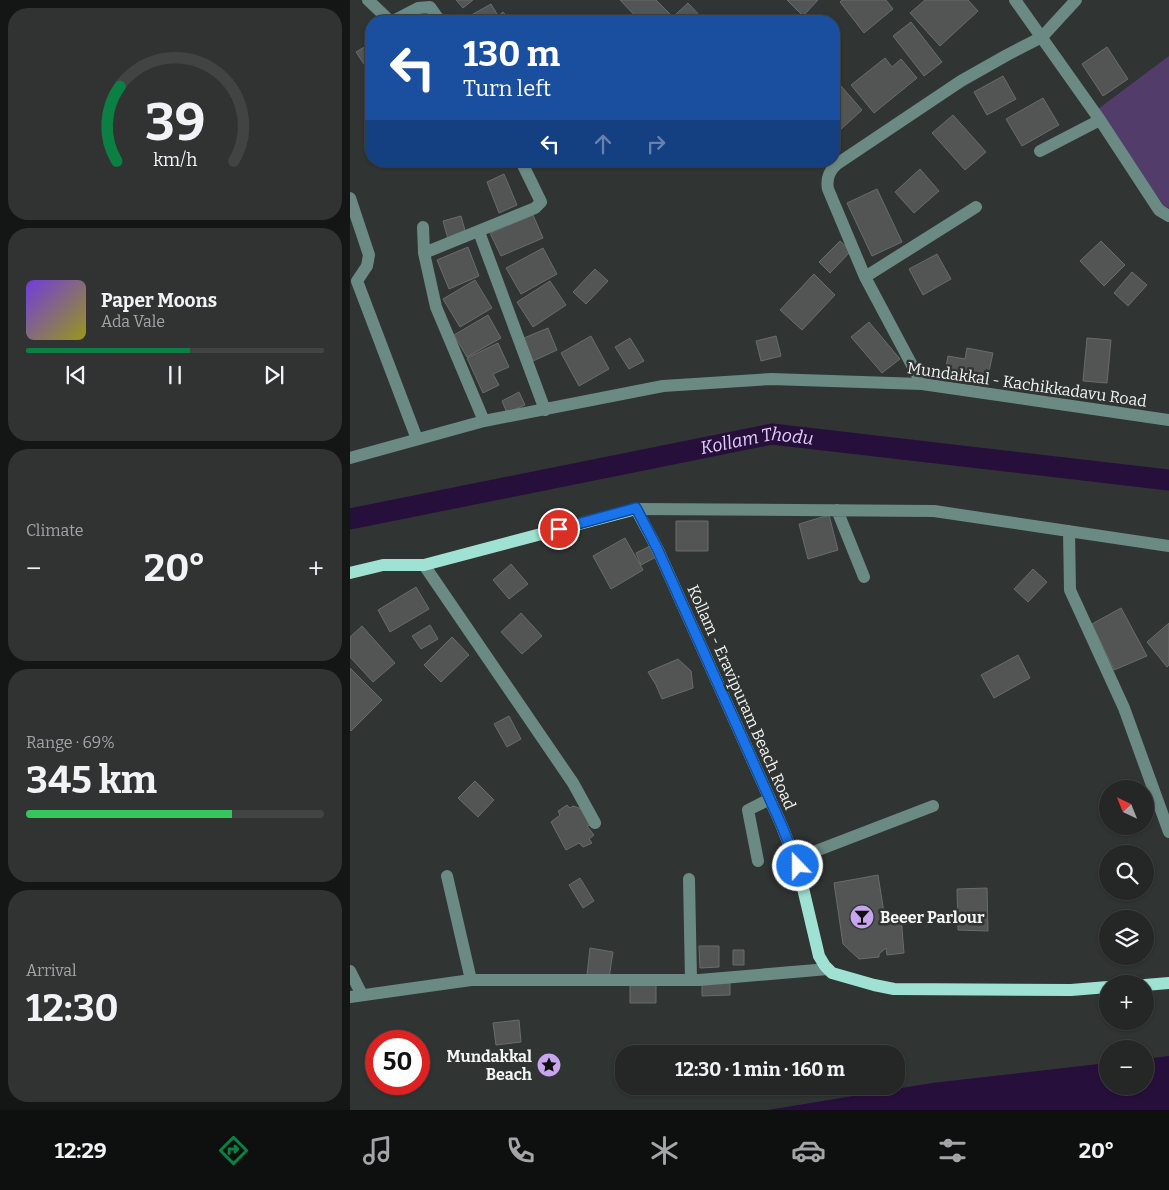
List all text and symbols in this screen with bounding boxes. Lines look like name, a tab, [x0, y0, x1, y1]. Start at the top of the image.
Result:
text: 130 m	[463, 33, 560, 75]
icon: left	[380, 35, 445, 100]
text: Turn left	[463, 75, 551, 102]
text: 39	[145, 91, 205, 154]
icon: left	[536, 130, 564, 158]
icon: ahead	[589, 130, 617, 158]
icon: right	[642, 130, 670, 158]
text: km/h	[153, 149, 197, 171]
text: Paper Moons	[101, 289, 217, 312]
text: Ada Vale	[101, 312, 165, 331]
street label: Mundakkal - Kachikkadavu Road	[906, 358, 1149, 411]
icon: previous	[62, 361, 90, 389]
icon: pause	[161, 361, 189, 389]
icon: next	[260, 361, 288, 389]
water label: Kollam Thodu	[698, 423, 815, 459]
pin	[538, 508, 580, 550]
icon: arrive	[545, 515, 573, 543]
text: Climate	[26, 521, 84, 540]
text: 20°	[144, 545, 206, 591]
text: −	[26, 552, 41, 585]
text: +	[308, 552, 324, 585]
street label: Kollam - Eravipuram Beach Road	[683, 582, 800, 813]
text: Range · 69%	[26, 733, 115, 752]
text: 345 km	[26, 757, 157, 803]
north arrow	[1099, 780, 1154, 835]
map controls	[1099, 780, 1154, 1095]
position arrow	[771, 839, 823, 891]
button: search	[1099, 845, 1154, 900]
bar icon: Beeer Parlour	[849, 904, 875, 930]
place label: Beeer Parlour	[880, 908, 985, 927]
button: layers	[1099, 910, 1154, 965]
text: Arrival	[26, 961, 77, 980]
button: +	[1099, 975, 1154, 1030]
text: 12:30	[26, 985, 119, 1031]
speed limit sign: 50	[365, 1030, 430, 1095]
button: −	[1099, 1040, 1154, 1095]
place label: Mundakkal Beach	[447, 1047, 532, 1084]
place icon: Mundakkal Beach	[536, 1052, 562, 1078]
text: 12:30 · 1 min · 160 m	[675, 1058, 845, 1081]
icon: directions	[216, 1133, 251, 1168]
icon: music	[360, 1133, 395, 1168]
icon: phone	[503, 1133, 538, 1168]
icon: climate	[647, 1133, 682, 1168]
icon: car	[791, 1133, 826, 1168]
icon: filters	[935, 1133, 970, 1168]
text: 12:29	[54, 1137, 107, 1164]
text: 20°	[1079, 1137, 1115, 1164]

